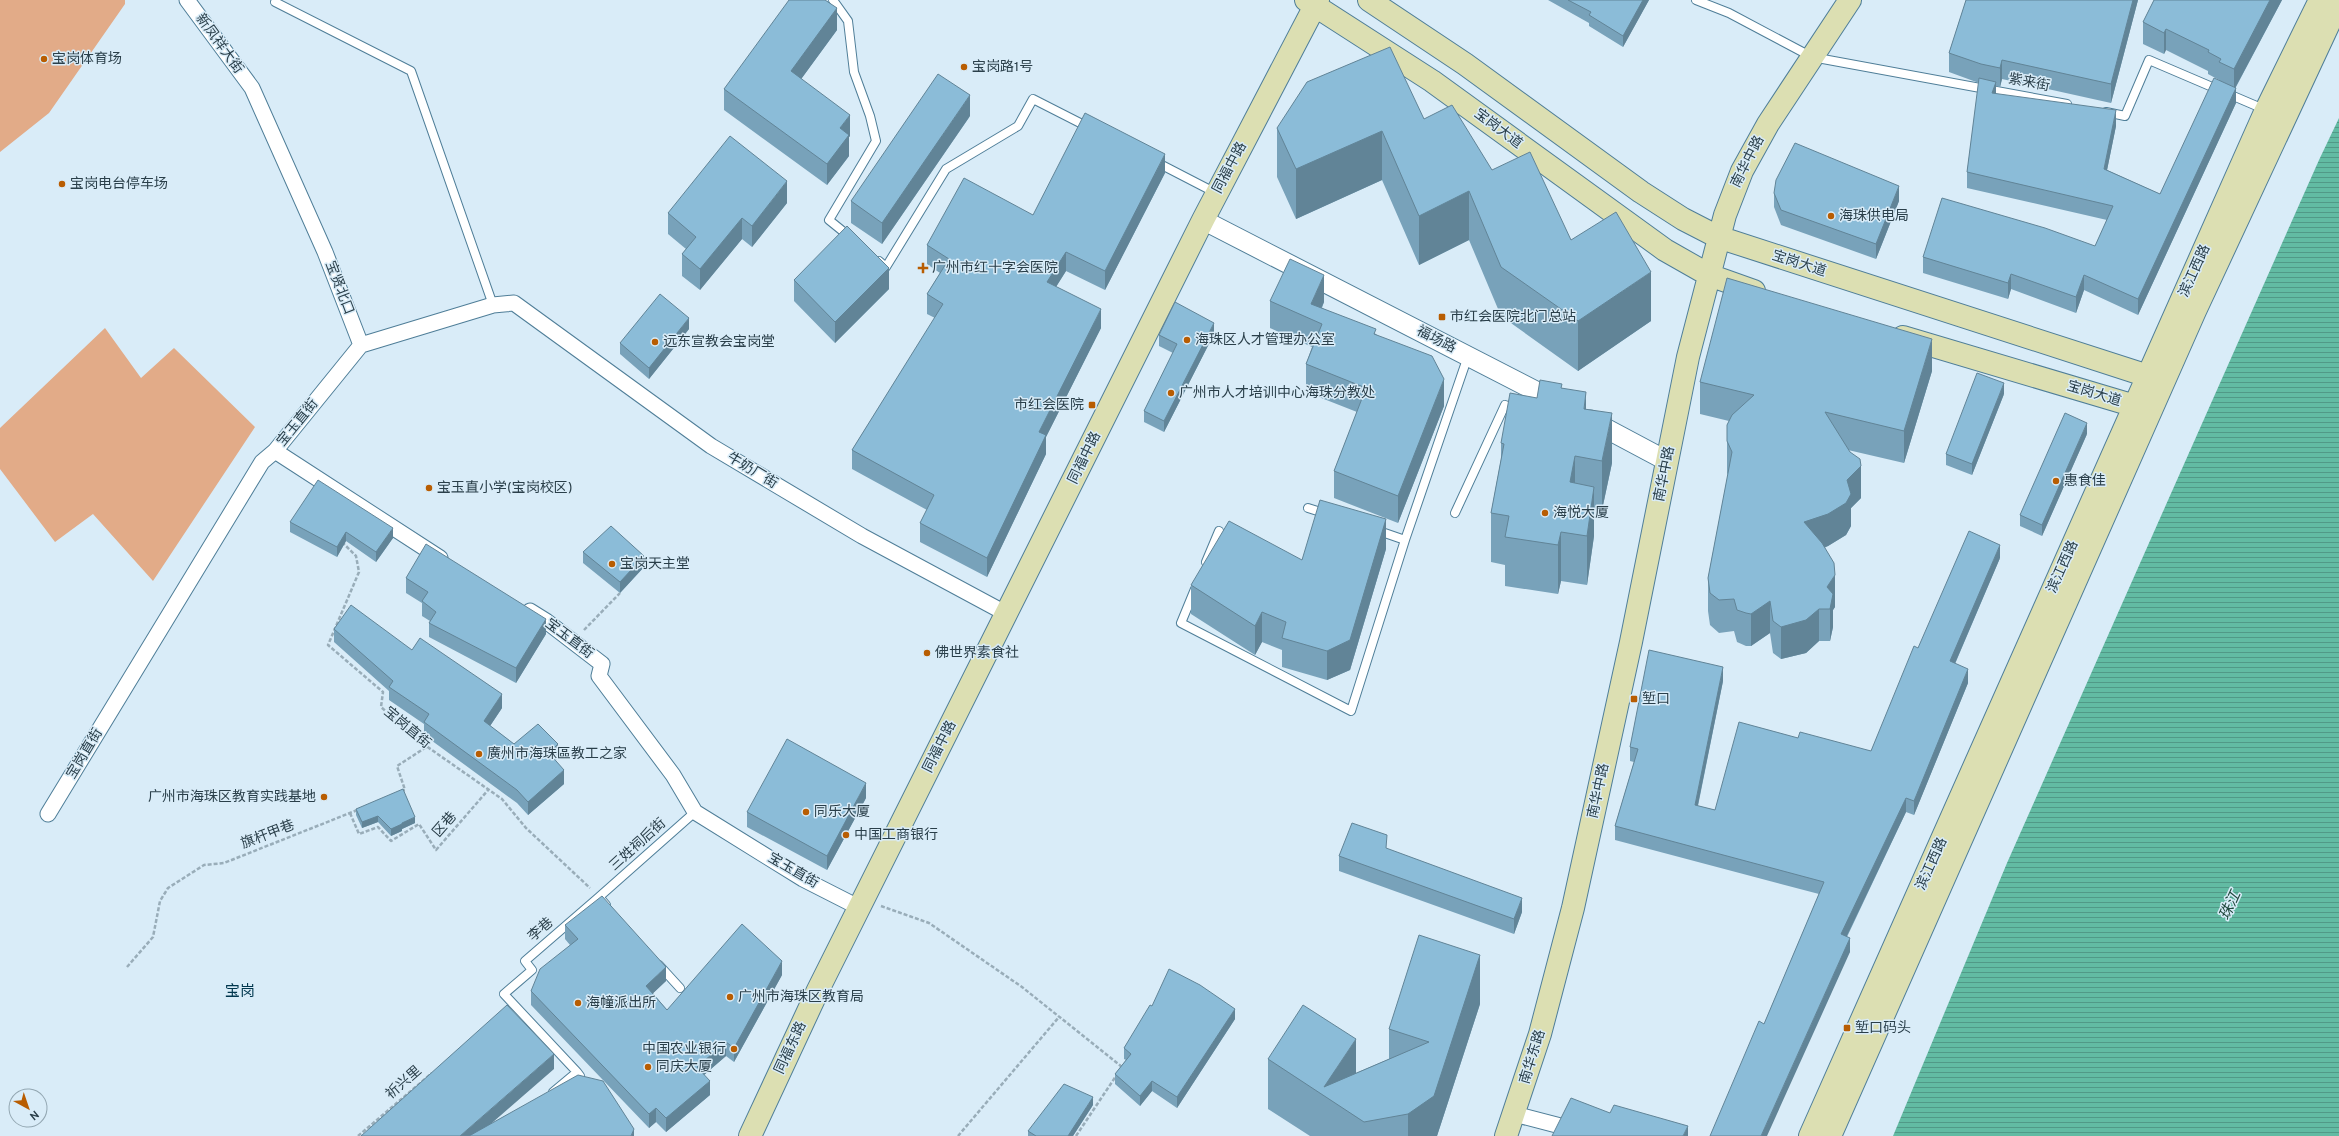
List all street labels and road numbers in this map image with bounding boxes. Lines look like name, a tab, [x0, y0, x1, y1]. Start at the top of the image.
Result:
street label: 新凤祥大街	[192, 11, 246, 77]
street label: 紫来街	[2007, 71, 2051, 95]
street label: 宝岗大道	[1471, 105, 1525, 153]
street label: 南华中路	[1727, 133, 1768, 191]
street label: 同福中路	[1209, 139, 1251, 197]
street label: 滨江西路	[2176, 242, 2214, 300]
street label: 宝岗大道	[1770, 247, 1828, 281]
street label: 宝贤北口	[321, 258, 358, 317]
street label: 福场路	[1413, 323, 1459, 357]
street label: 宝岗大道	[2065, 378, 2123, 410]
street label: 宝玉直街	[274, 396, 322, 450]
street label: 同福中路	[1065, 429, 1105, 487]
street label: 南华中路	[1650, 445, 1679, 503]
street label: 牛奶厂街	[724, 448, 781, 493]
street label: 滨江西路	[2044, 538, 2082, 596]
street label: 宝玉直街	[542, 615, 596, 663]
street label: 宝岗直街	[380, 703, 434, 753]
street label: 同福中路	[920, 718, 960, 776]
street label: 宝岗直街	[63, 726, 107, 782]
street label: 南华中路	[1584, 762, 1613, 820]
street label: 区巷	[429, 809, 461, 841]
street label: 三姓祠后街	[606, 815, 670, 875]
street label: 旗杆甲巷	[239, 817, 297, 853]
street label: 滨江西路	[1913, 835, 1951, 893]
street label: 宝玉直街	[765, 850, 821, 892]
street label: 李巷	[525, 914, 557, 946]
street label: 同福东路	[771, 1019, 811, 1077]
street label: 南华东路	[1516, 1027, 1549, 1086]
street label: 祈兴里	[383, 1063, 425, 1103]

